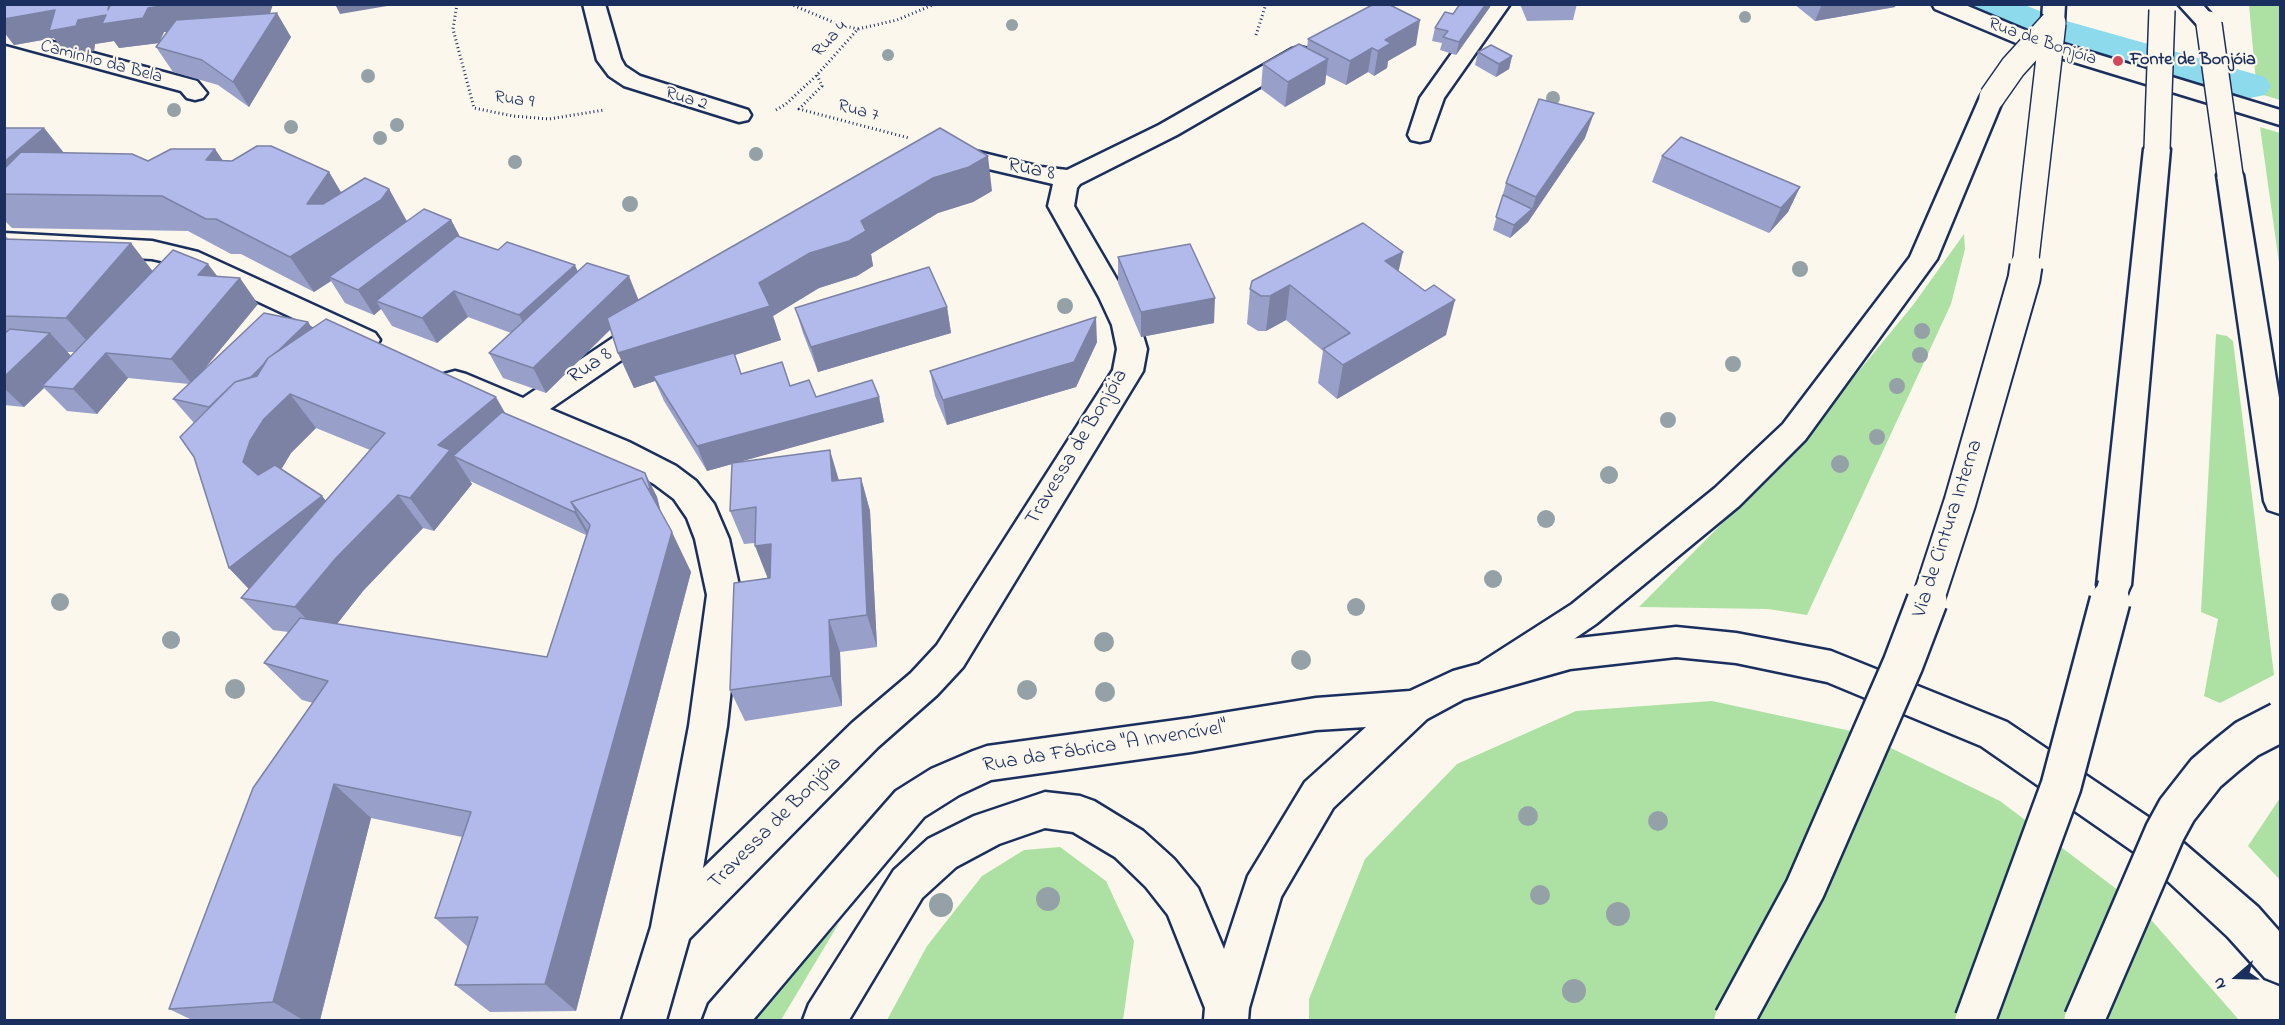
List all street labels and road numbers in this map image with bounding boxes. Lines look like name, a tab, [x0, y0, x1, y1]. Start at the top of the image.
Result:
street label: Rua de Bonjóia	[1985, 14, 2099, 72]
street label: Rua 4	[809, 17, 853, 63]
street label: Caminho da Bela	[38, 36, 164, 90]
street label: Rua 2	[662, 83, 710, 117]
street label: Rua 9	[493, 88, 535, 114]
street label: Rua 7	[835, 96, 881, 128]
street label: Rua 8	[1005, 154, 1057, 188]
street label: Rua 8	[564, 343, 618, 391]
street label: Travessa de Bonjóia	[1021, 365, 1135, 531]
street label: Via de Cintura Interna	[1908, 437, 1990, 621]
street label: Rua da Fábrica "A Invencível"	[981, 716, 1229, 780]
street label: Travessa de Bonjóia	[704, 752, 848, 896]

